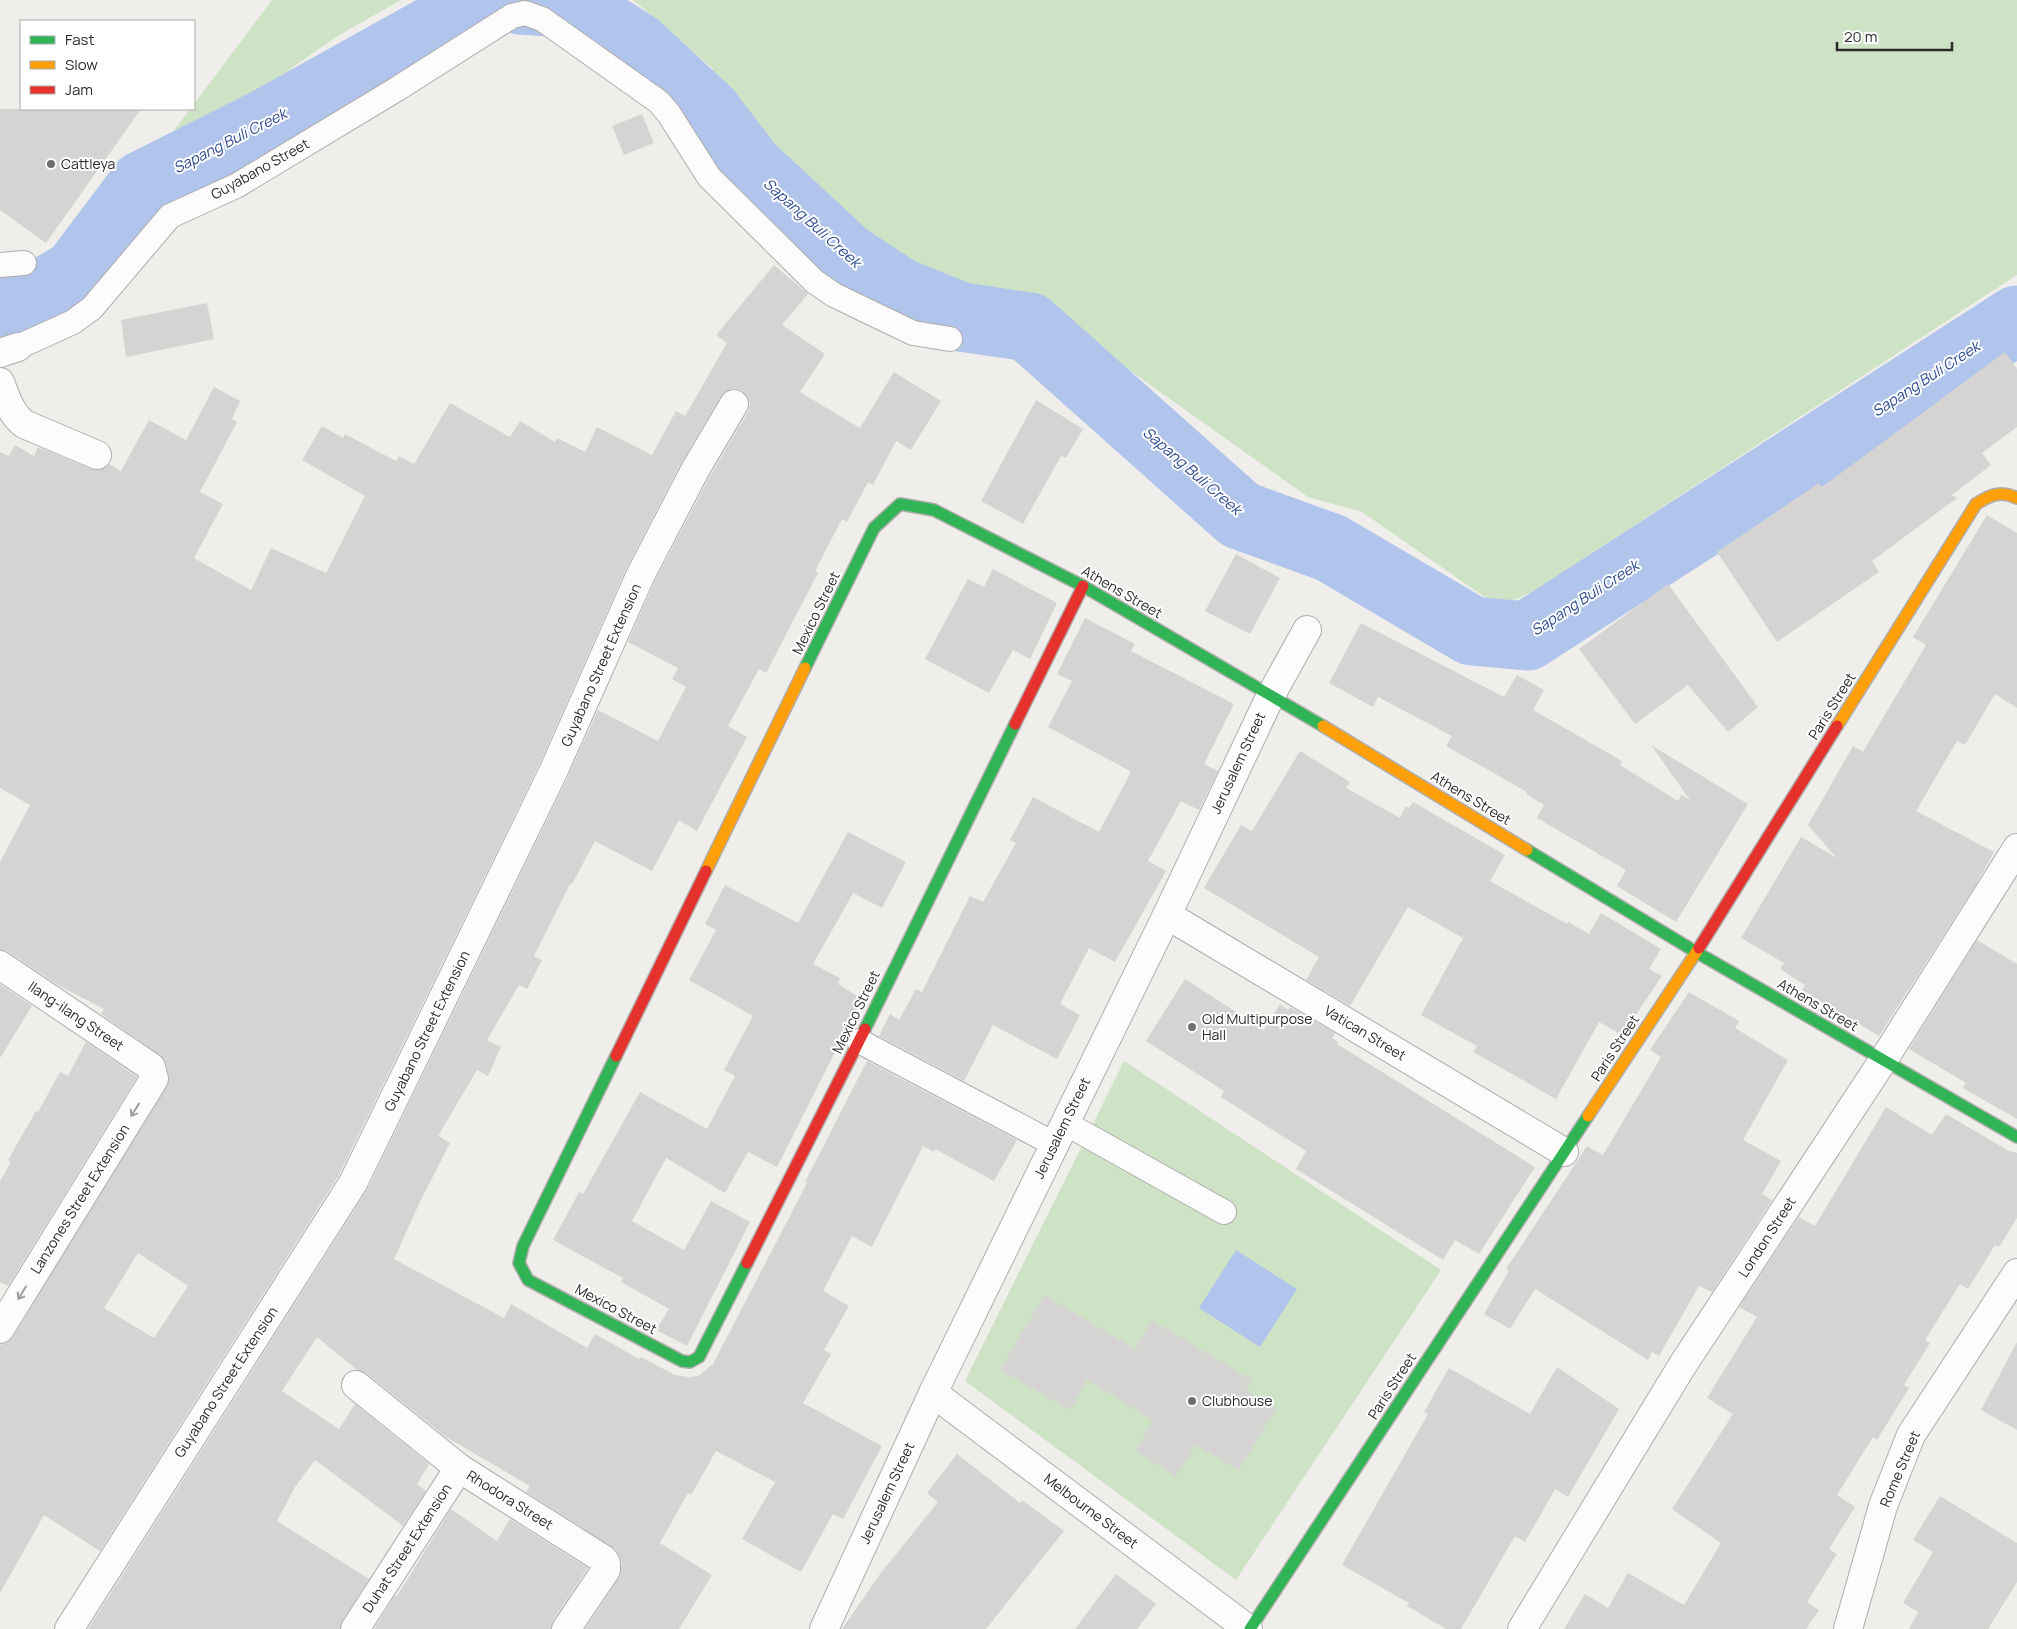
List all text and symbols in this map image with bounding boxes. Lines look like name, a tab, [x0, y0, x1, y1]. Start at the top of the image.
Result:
legend	[20, 20, 195, 110]
scale bar	[1837, 20, 1952, 52]
text: 20 m	[1844, 26, 1877, 47]
text: Fast	[65, 29, 94, 50]
text: Slow	[65, 54, 98, 75]
text: Jam	[65, 79, 93, 100]
water label: Sapang Buli Creek	[169, 102, 292, 178]
street label: Guyabano Street	[207, 133, 313, 203]
place label: Cattleya	[61, 154, 115, 173]
marker: Cattleya	[45, 158, 57, 170]
water label: Sapang Buli Creek	[759, 173, 868, 274]
water label: Sapang Buli Creek	[1868, 334, 1986, 421]
water label: Sapang Buli Creek	[1138, 422, 1248, 521]
water label: Sapang Buli Creek	[1527, 553, 1645, 640]
street label: Athens Street	[1078, 561, 1166, 623]
street label: Mexico Street	[787, 568, 844, 657]
street label: Guyabano Street Extension	[556, 580, 645, 749]
street label: Paris Street	[1804, 668, 1860, 743]
street label: Jerusalem Street	[1206, 708, 1270, 817]
street label: Athens Street	[1428, 766, 1515, 829]
street label: Guyabano Street Extension	[379, 947, 474, 1114]
street label: Mexico Street	[827, 967, 884, 1056]
street label: Athens Street	[1774, 974, 1862, 1036]
street label: Ilang-ilang Street	[25, 976, 128, 1055]
street label: Vatican Street	[1321, 1001, 1410, 1065]
place label: Old Multipurpose Hall	[1202, 1009, 1312, 1044]
street label: Paris Street	[1586, 1011, 1643, 1085]
marker: Old Multipurpose Hall	[1186, 1021, 1198, 1033]
street label: Jerusalem Street	[1029, 1074, 1094, 1181]
one-way arrow	[130, 1103, 140, 1117]
street label: Lanzones Street Extension	[26, 1120, 133, 1277]
street label: London Street	[1733, 1192, 1800, 1281]
street label: Mexico Street	[572, 1279, 661, 1338]
one-way arrow	[17, 1286, 27, 1300]
street label: Guyabano Street Extension	[170, 1303, 282, 1461]
street label: Paris Street	[1363, 1349, 1420, 1423]
place label: Clubhouse	[1202, 1391, 1272, 1410]
marker: Clubhouse	[1186, 1395, 1198, 1407]
street label: Rome Street	[1875, 1427, 1924, 1510]
street label: Jerusalem Street	[855, 1438, 919, 1547]
street label: Rhodora Street	[463, 1465, 557, 1534]
street label: Melbourne Street	[1040, 1469, 1143, 1553]
street label: Duhat Street Extension	[358, 1480, 455, 1616]

